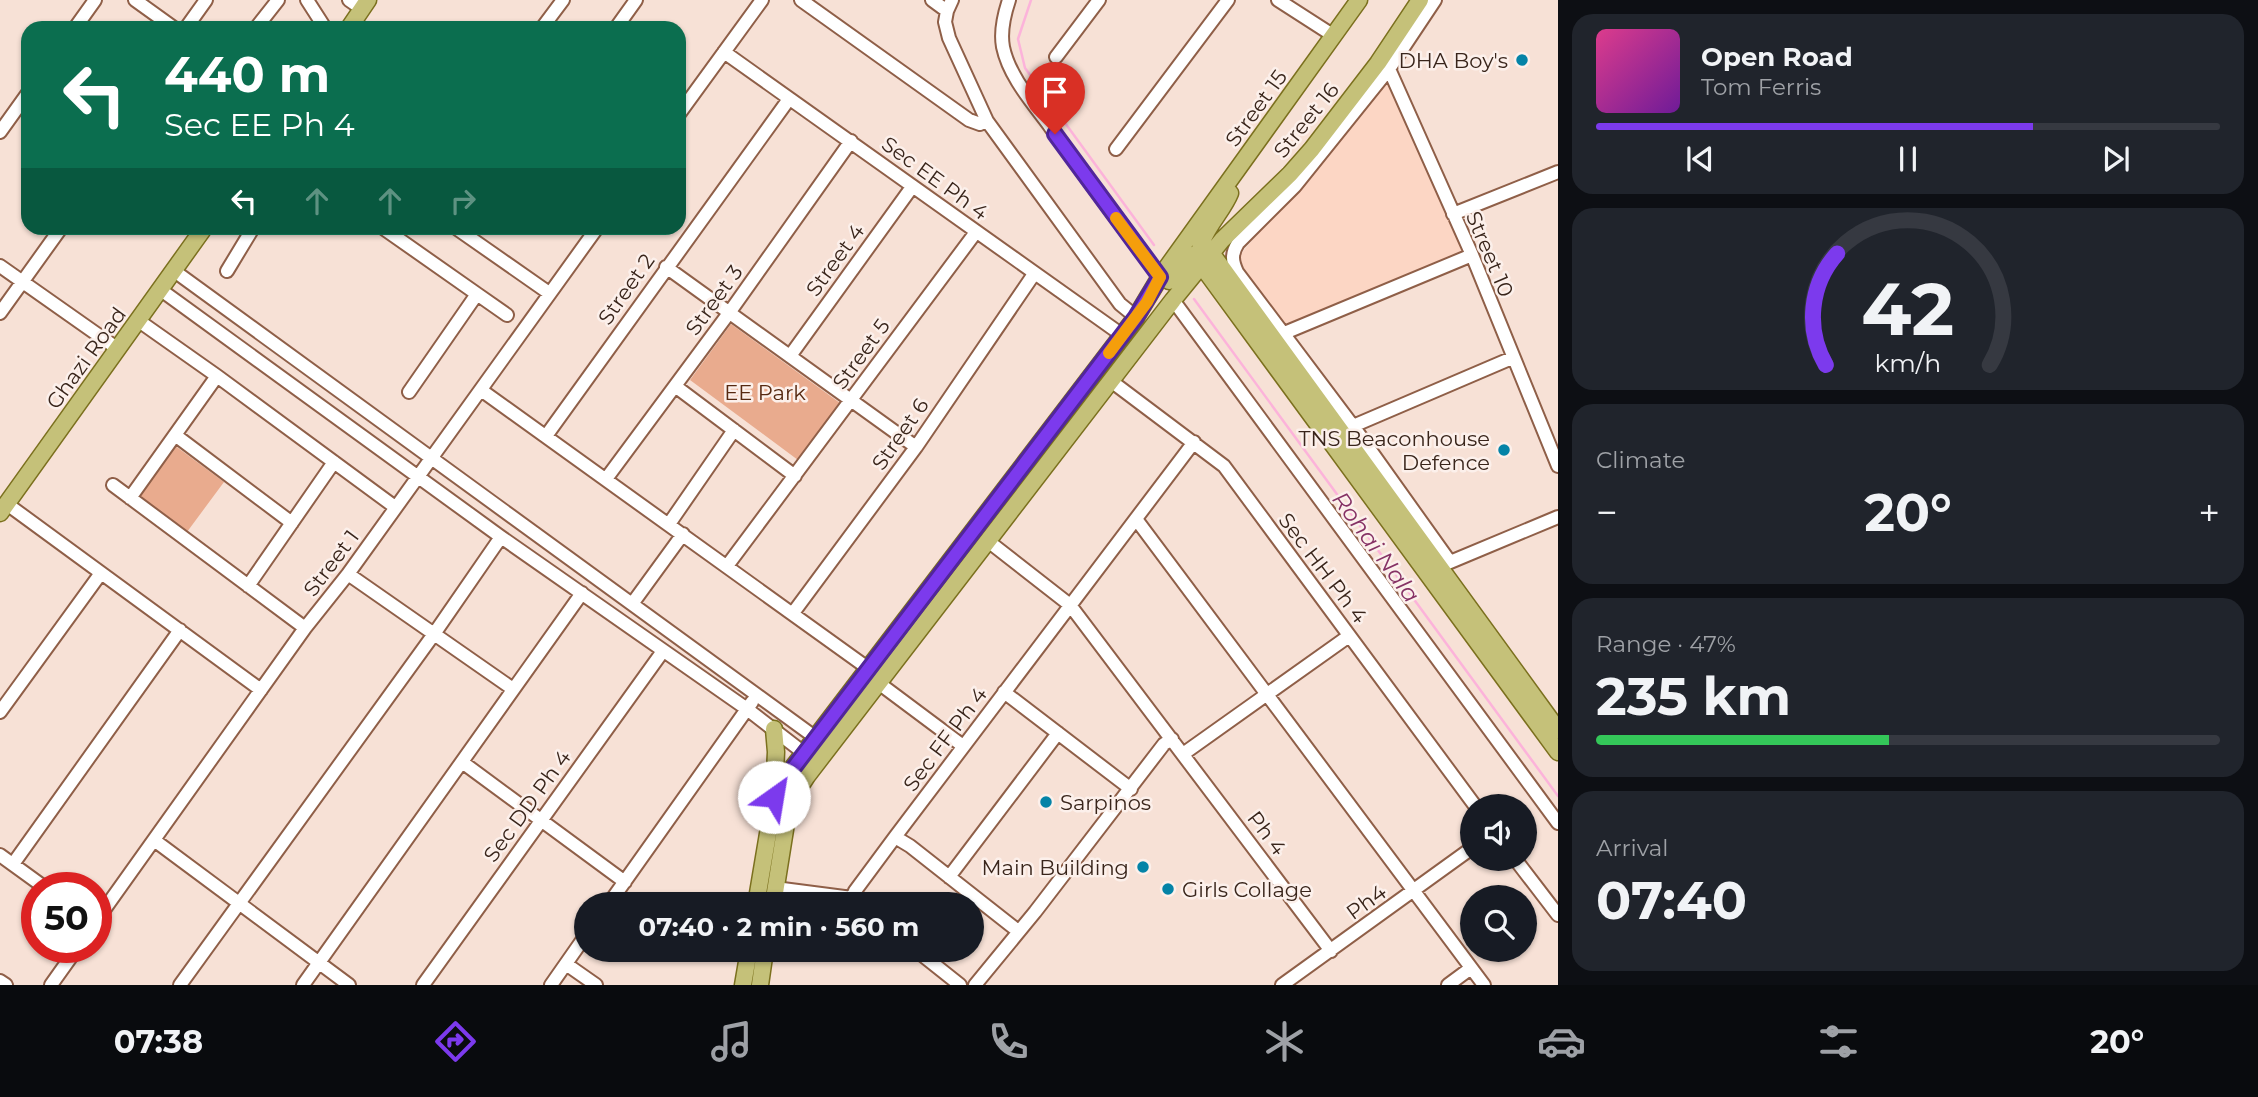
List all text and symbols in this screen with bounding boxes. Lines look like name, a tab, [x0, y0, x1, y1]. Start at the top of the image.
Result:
text: Open Road	[1701, 41, 1853, 73]
text: 440 m	[164, 45, 330, 104]
place label: DHA Boy's	[1398, 48, 1508, 73]
icon: left	[49, 49, 140, 140]
marker: DHA Boy's	[1514, 52, 1530, 68]
pin	[1025, 62, 1085, 134]
street label: Street 15	[1220, 65, 1292, 151]
icon: arrive	[1036, 73, 1074, 111]
text: Tom Ferris	[1701, 73, 1821, 101]
street label: Street 16	[1268, 77, 1344, 163]
text: Sec EE Ph 4	[164, 105, 355, 144]
street label: Sec EE Ph 4	[877, 131, 993, 225]
icon: previous	[1681, 140, 1719, 178]
icon: pause	[1889, 140, 1927, 178]
icon: next	[2097, 140, 2135, 178]
icon: left	[225, 182, 263, 220]
icon: ahead	[298, 182, 336, 220]
icon: ahead	[371, 182, 409, 220]
icon: right	[444, 182, 482, 220]
street label: Street 10	[1461, 207, 1519, 301]
street label: Street 4	[801, 219, 870, 301]
street label: Street 2	[593, 249, 659, 329]
street label: Street 3	[680, 260, 748, 340]
text: 42	[1861, 265, 1955, 353]
street label: Ghazi Road	[41, 302, 131, 414]
street label: Street 5	[827, 314, 895, 394]
text: km/h	[1875, 348, 1941, 378]
park label: EE Park	[724, 380, 806, 405]
street label: Street 6	[866, 393, 934, 475]
place label: TNS Beaconhouse Defence	[1298, 426, 1490, 475]
marker: TNS Beaconhouse Defence	[1496, 442, 1512, 458]
text: Climate	[1596, 446, 1685, 474]
text: 20°	[1864, 481, 1952, 544]
water label: Rohai Nala	[1326, 486, 1426, 608]
text: −	[1596, 489, 1618, 536]
text: +	[2198, 489, 2220, 536]
street label: Sec HH Ph 4	[1274, 508, 1373, 628]
street label: Street 1	[298, 525, 364, 601]
text: Range · 47%	[1596, 630, 1736, 658]
text: 235 km	[1596, 665, 1791, 728]
street label: Sec FF Ph 4	[898, 682, 992, 796]
street label: Sec DD Ph 4	[478, 745, 576, 867]
position arrow	[737, 760, 811, 834]
place label: Sarpinos	[1060, 790, 1151, 815]
marker: Sarpinos	[1038, 794, 1054, 810]
map controls	[1460, 794, 1537, 962]
button: sound	[1460, 794, 1537, 871]
street label: Ph 4	[1242, 806, 1292, 860]
text: Arrival	[1596, 834, 1669, 862]
place label: Main Building	[981, 855, 1129, 880]
marker: Main Building	[1135, 859, 1151, 875]
text: 07:40	[1596, 869, 1747, 932]
speed limit sign: 50	[21, 872, 112, 963]
place label: Girls Collage	[1182, 877, 1312, 902]
street label: Ph4	[1341, 879, 1391, 925]
marker: Girls Collage	[1160, 881, 1176, 897]
button: search	[1460, 885, 1537, 962]
text: 07:40 · 2 min · 560 m	[639, 911, 919, 943]
icon: directions	[431, 1017, 480, 1066]
icon: music	[707, 1017, 756, 1066]
icon: phone	[984, 1017, 1033, 1066]
icon: climate	[1260, 1017, 1309, 1066]
icon: car	[1537, 1017, 1586, 1066]
icon: filters	[1814, 1017, 1863, 1066]
text: 07:38	[114, 1022, 203, 1061]
text: 20°	[2090, 1022, 2144, 1061]

